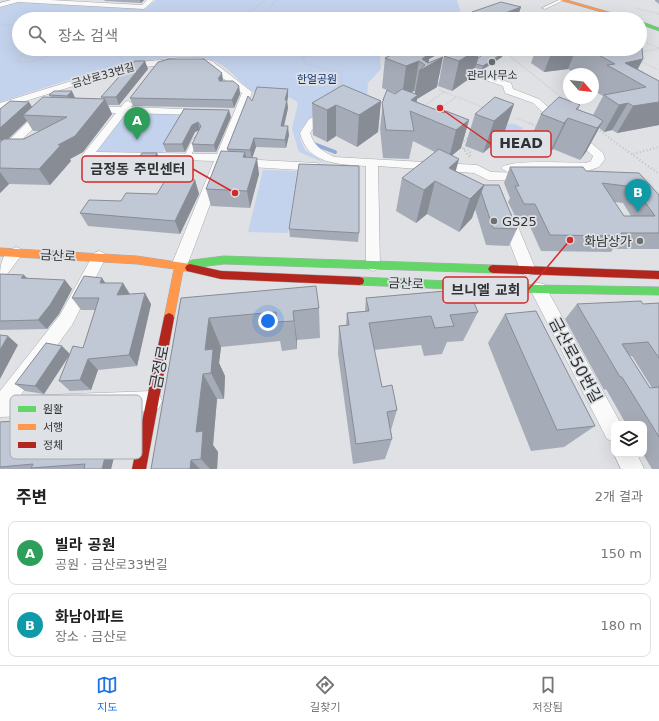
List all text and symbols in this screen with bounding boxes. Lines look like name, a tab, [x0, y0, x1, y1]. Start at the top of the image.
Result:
search box	[12, 12, 647, 56]
icon: search	[26, 23, 48, 45]
text: 장소 검색	[58, 27, 118, 45]
marker: 관리사무소	[487, 57, 497, 67]
street label: 금산로33번길	[70, 60, 136, 91]
north arrow	[563, 68, 599, 104]
place label: 관리사무소	[467, 69, 517, 82]
park label: 한얼공원	[297, 73, 337, 86]
pin: A	[124, 107, 150, 140]
callout: HEAD	[491, 131, 551, 157]
text: HEAD	[499, 135, 543, 151]
callout: 금정동 주민센터	[82, 156, 193, 182]
text: 금정동 주민센터	[90, 161, 186, 177]
pin: B	[625, 179, 651, 212]
place label: GS25	[502, 214, 537, 229]
marker: GS25	[489, 216, 499, 226]
place label: 화남상가	[584, 234, 632, 249]
marker: 화남상가	[635, 236, 645, 246]
street label: 금산로	[40, 247, 76, 264]
street label: 금산로	[388, 275, 424, 292]
callout: 브니엘 교회	[443, 277, 528, 303]
text: 브니엘 교회	[451, 282, 521, 298]
your location	[258, 311, 278, 331]
street label: 금산로50번길	[545, 314, 606, 406]
street label: 금정로	[146, 343, 173, 391]
legend	[10, 395, 142, 459]
text: 원활	[43, 403, 63, 416]
text: 서행	[43, 421, 63, 434]
map controls	[611, 421, 647, 457]
button: layers	[611, 421, 647, 457]
text: 정체	[43, 439, 63, 452]
text: 주변	[16, 487, 47, 507]
text: 2개 결과	[595, 489, 643, 504]
text: 빌라 공원	[55, 536, 115, 554]
text: A	[25, 546, 35, 561]
text: 150 m	[600, 546, 642, 561]
text: 공원 · 금산로33번길	[55, 557, 168, 572]
text: 화남아파트	[55, 608, 124, 626]
text: B	[25, 618, 35, 633]
text: 180 m	[600, 618, 642, 633]
text: 장소 · 금산로	[55, 629, 127, 644]
tab: 지도	[96, 674, 118, 714]
tab: 길찾기	[310, 674, 340, 714]
tab: 저장됨	[533, 674, 563, 714]

